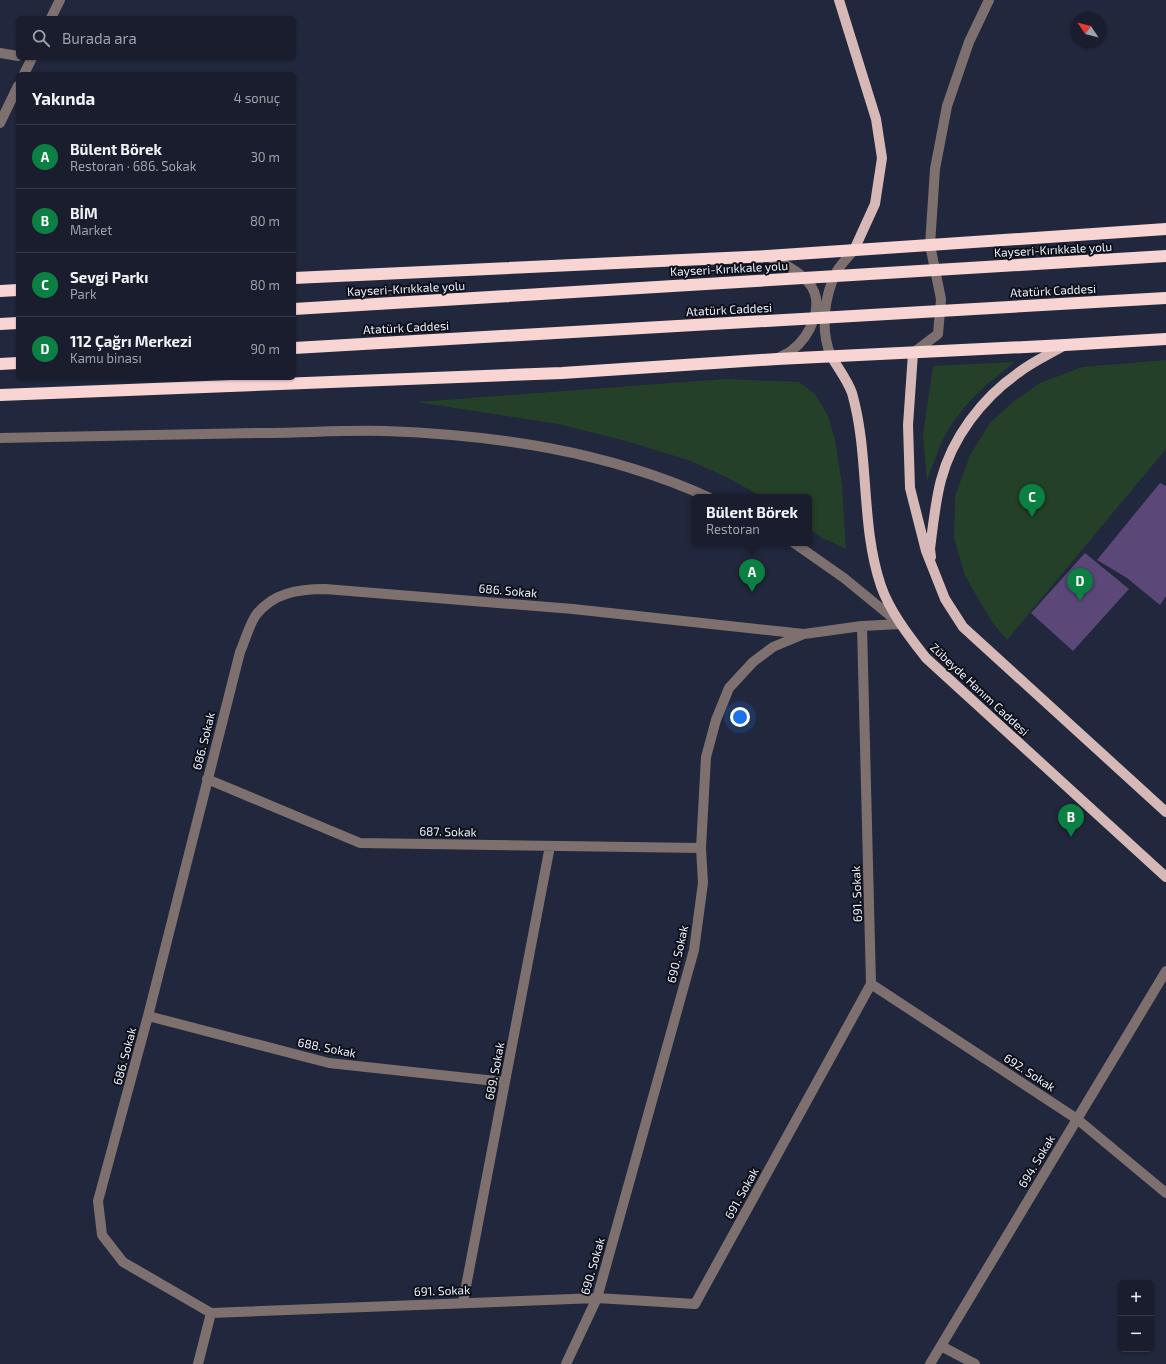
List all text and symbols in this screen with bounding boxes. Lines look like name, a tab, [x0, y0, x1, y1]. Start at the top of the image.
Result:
north arrow	[1070, 12, 1106, 48]
search box	[16, 16, 296, 60]
icon: search	[30, 27, 52, 49]
text: Burada ara	[62, 29, 137, 47]
text: Yakında	[32, 88, 95, 108]
text: 4 sonuç	[234, 90, 280, 106]
text: Bülent Börek	[70, 140, 162, 158]
text: A	[41, 149, 49, 165]
text: 30 m	[251, 149, 280, 165]
text: Restoran · 686. Sokak	[70, 158, 196, 174]
text: BİM	[70, 204, 98, 222]
text: B	[41, 213, 49, 229]
text: 80 m	[250, 213, 280, 229]
text: Market	[70, 222, 112, 238]
street label: Kayseri-Kırıkkale yolu	[994, 239, 1112, 259]
street label: Kayseri-Kırıkkale yolu	[670, 258, 788, 278]
text: Sevgi Parkı	[70, 268, 148, 286]
text: C	[41, 277, 49, 293]
text: 80 m	[250, 277, 280, 293]
street label: Kayseri-Kırıkkale yolu	[347, 278, 465, 298]
street label: Atatürk Caddesi	[1010, 281, 1096, 299]
text: Park	[70, 286, 97, 302]
street label: Atatürk Caddesi	[686, 300, 772, 318]
street label: Atatürk Caddesi	[363, 318, 449, 336]
text: 112 Çağrı Merkezi	[70, 332, 192, 350]
text: D	[41, 341, 49, 357]
text: 90 m	[250, 341, 280, 357]
text: Kamu binası	[70, 350, 142, 366]
pin: C	[1019, 484, 1045, 517]
popup	[692, 494, 812, 546]
text: Bülent Börek	[706, 503, 798, 521]
text: Restoran	[706, 521, 760, 537]
pin: A	[739, 559, 765, 592]
pin: D	[1067, 568, 1093, 601]
street label: 686. Sokak	[478, 580, 538, 600]
street label: Zübeyde Hanım Caddesi	[928, 640, 1032, 738]
your location	[730, 707, 750, 727]
street label: 686. Sokak	[189, 711, 217, 771]
pin: B	[1058, 804, 1084, 837]
street label: 687. Sokak	[419, 823, 477, 839]
street label: 691. Sokak	[848, 866, 864, 922]
street label: 690. Sokak	[664, 924, 690, 984]
street label: 686. Sokak	[110, 1026, 138, 1086]
street label: 688. Sokak	[297, 1034, 357, 1060]
street label: 689. Sokak	[482, 1041, 506, 1101]
street label: 692. Sokak	[1002, 1050, 1058, 1094]
street label: 694. Sokak	[1015, 1132, 1057, 1190]
street label: 691. Sokak	[721, 1165, 761, 1221]
street label: 690. Sokak	[577, 1236, 607, 1296]
map controls	[1118, 1280, 1154, 1352]
button: +	[1118, 1280, 1154, 1316]
street label: 691. Sokak	[414, 1282, 470, 1298]
button: −	[1118, 1316, 1154, 1352]

